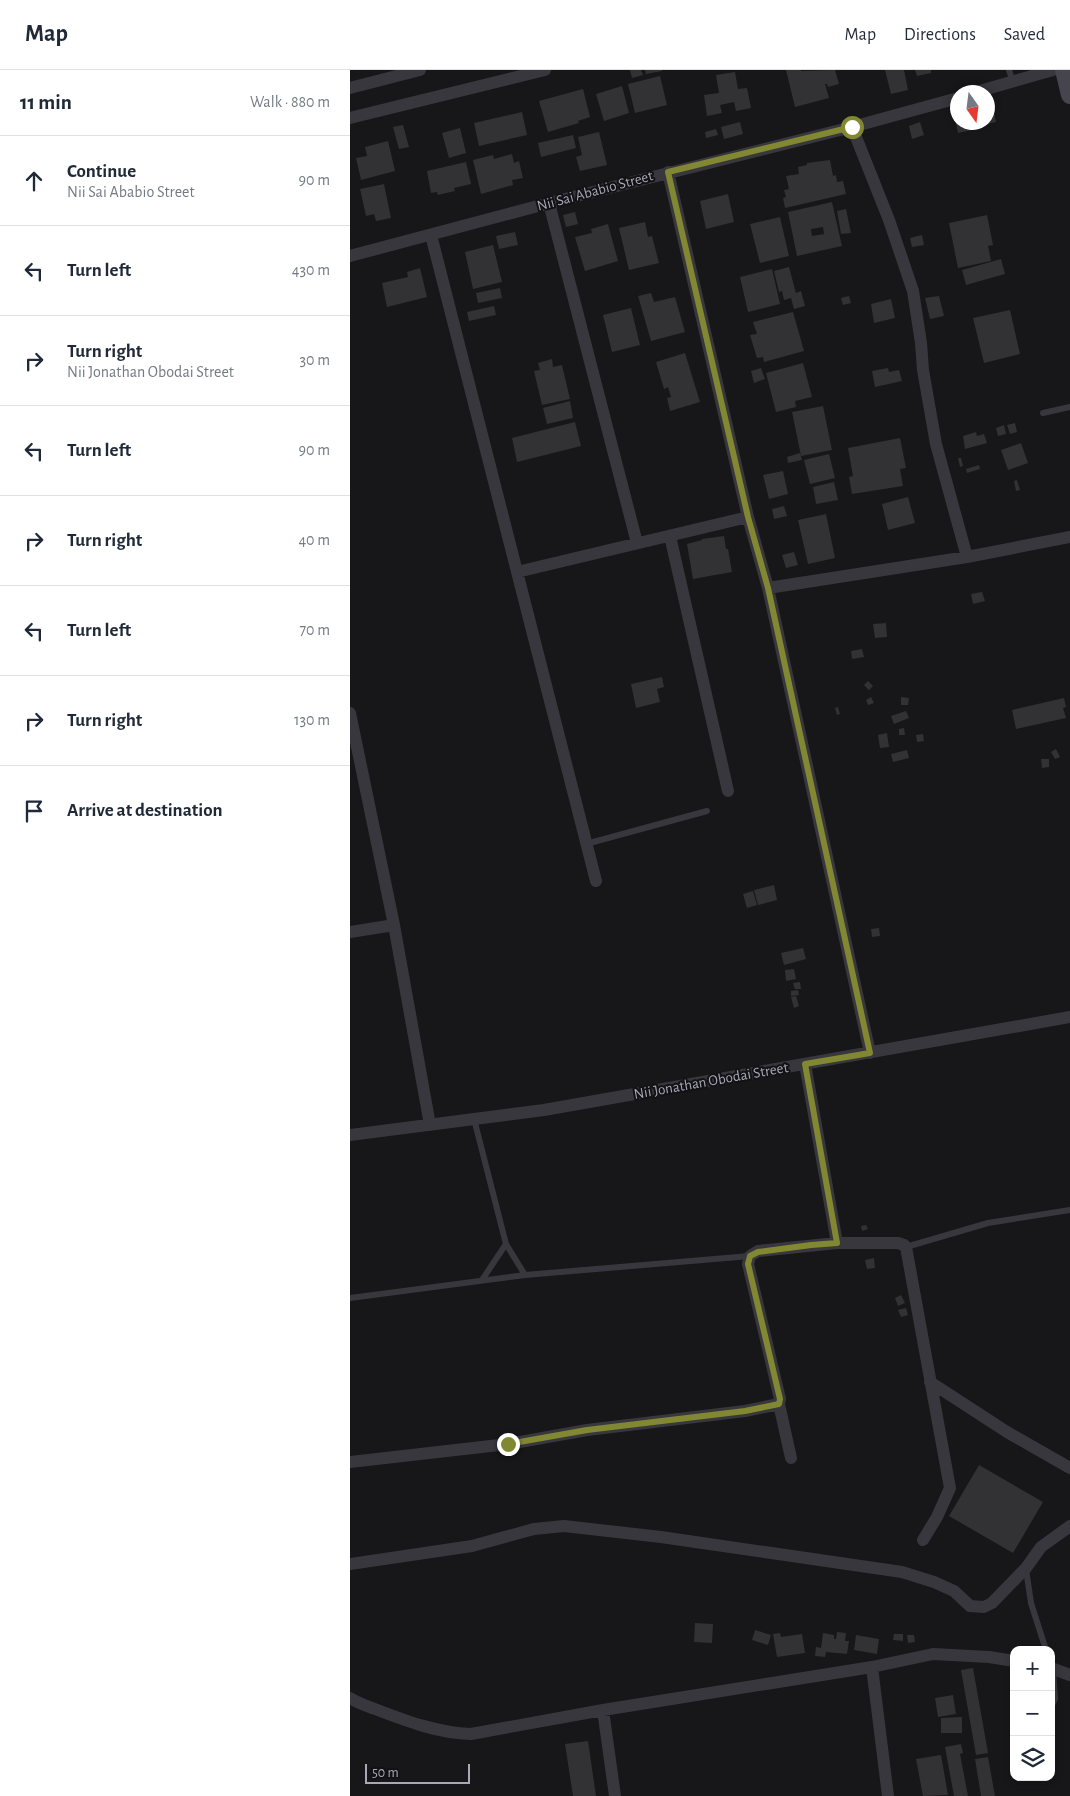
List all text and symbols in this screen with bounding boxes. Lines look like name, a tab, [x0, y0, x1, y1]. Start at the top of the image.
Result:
text: Map	[25, 22, 68, 46]
text: Map	[845, 26, 876, 44]
text: Directions	[904, 26, 976, 44]
text: Saved	[1004, 26, 1045, 44]
north arrow	[950, 85, 995, 130]
text: 11 min	[20, 92, 72, 113]
text: Walk · 880 m	[250, 94, 330, 110]
route start	[841, 116, 864, 139]
text: Continue	[67, 162, 136, 181]
icon: ahead	[20, 167, 48, 195]
street label: Nii Sai Ababio Street	[535, 168, 655, 214]
text: 90 m	[299, 172, 330, 188]
text: Nii Sai Ababio Street	[67, 184, 195, 200]
icon: left	[20, 257, 48, 285]
text: Turn left	[67, 261, 131, 280]
text: 430 m	[292, 262, 330, 278]
text: Turn right	[67, 342, 142, 361]
icon: right	[20, 347, 48, 375]
text: 30 m	[300, 352, 330, 368]
text: Nii Jonathan Obodai Street	[67, 364, 234, 380]
icon: left	[20, 437, 48, 465]
text: Turn left	[67, 441, 131, 460]
text: 90 m	[299, 442, 330, 458]
icon: right	[20, 527, 48, 555]
text: Turn right	[67, 531, 142, 550]
text: 40 m	[298, 532, 330, 548]
icon: left	[20, 617, 48, 645]
text: Turn left	[67, 621, 131, 640]
text: 70 m	[299, 622, 330, 638]
icon: right	[20, 707, 48, 735]
text: Turn right	[67, 711, 142, 730]
text: 130 m	[294, 712, 330, 728]
icon: arrive	[20, 797, 48, 825]
text: Arrive at destination	[67, 801, 223, 820]
street label: Nii Jonathan Obodai Street	[633, 1060, 790, 1102]
route end	[497, 1433, 520, 1456]
map controls	[1010, 1646, 1055, 1781]
button: +	[1010, 1646, 1055, 1691]
button: −	[1010, 1691, 1055, 1736]
button: layers	[1010, 1736, 1055, 1781]
scale bar	[365, 1761, 470, 1784]
text: 50 m	[372, 1766, 399, 1780]

